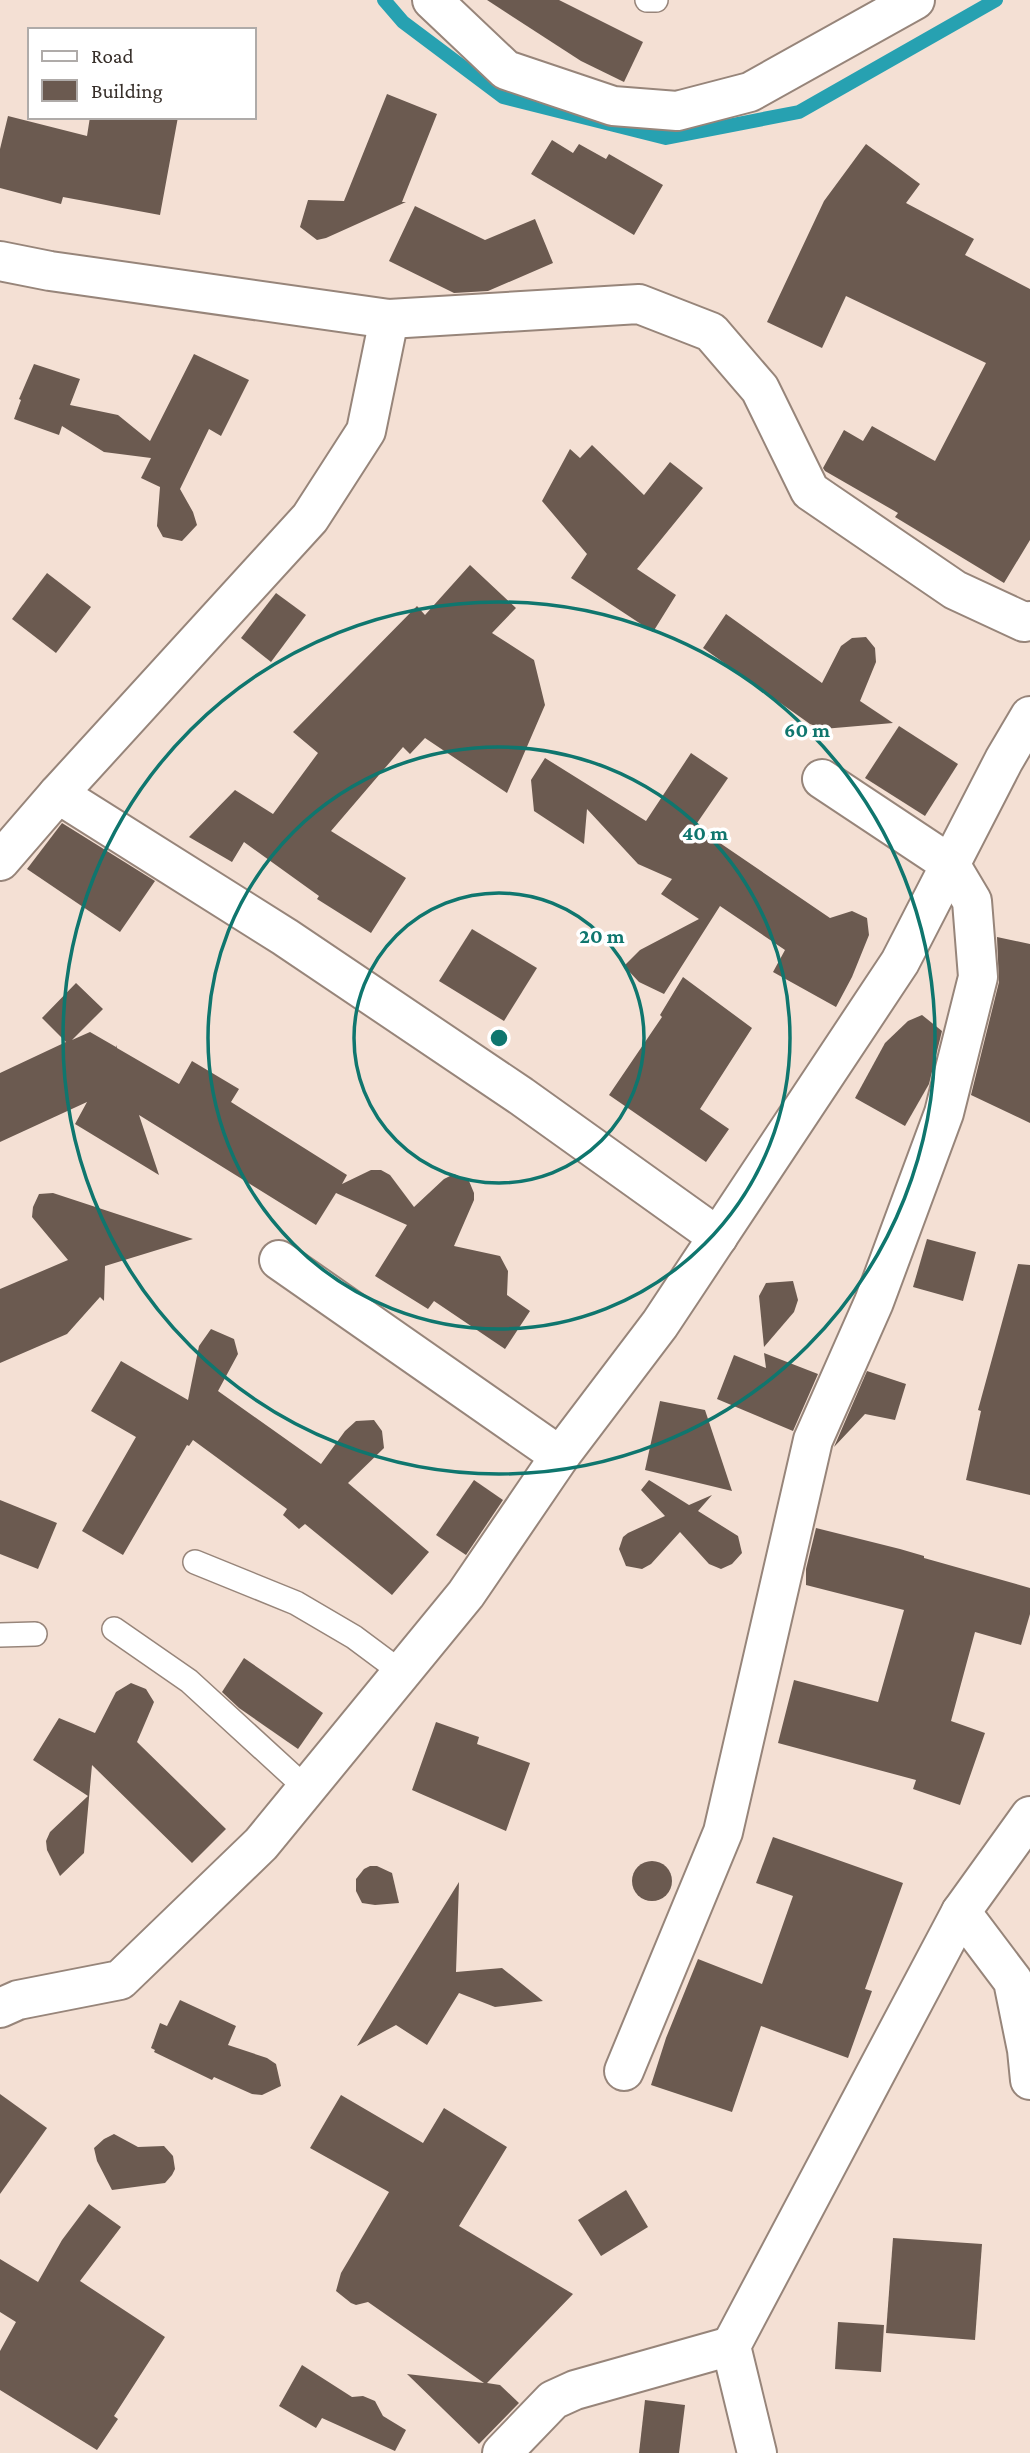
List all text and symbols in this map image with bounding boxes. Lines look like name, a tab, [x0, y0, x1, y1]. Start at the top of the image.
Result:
legend	[28, 28, 256, 119]
text: Road	[91, 44, 134, 68]
text: Building	[91, 79, 163, 103]
text: 60 m	[784, 718, 830, 742]
text: 40 m	[682, 821, 728, 845]
text: 20 m	[579, 924, 625, 948]
centre of rings	[487, 1026, 511, 1050]

